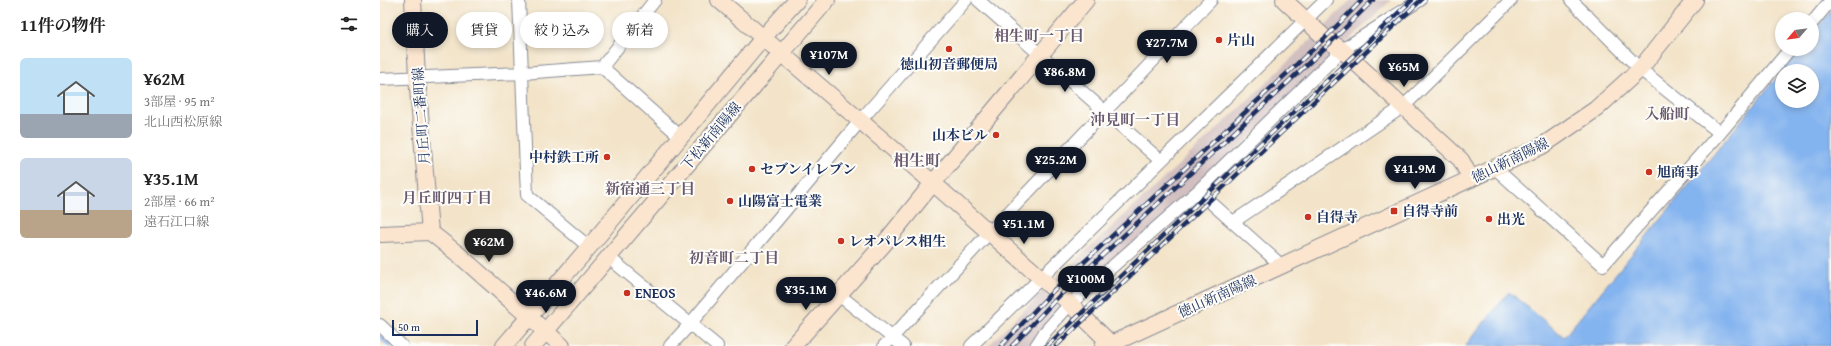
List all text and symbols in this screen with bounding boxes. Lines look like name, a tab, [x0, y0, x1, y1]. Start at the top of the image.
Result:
text: 11件の物件	[20, 12, 106, 37]
chip: 購入	[392, 12, 448, 48]
chip: 賃貸	[456, 12, 512, 48]
chip: 絞り込み	[520, 12, 604, 48]
chip: 新着	[612, 12, 668, 48]
north arrow	[1775, 12, 1819, 56]
map controls	[1775, 12, 1819, 108]
icon: filters	[338, 13, 360, 35]
district label: 相生町一丁目	[994, 25, 1084, 46]
pin: ¥27.7M	[1134, 30, 1200, 64]
place label: 片山	[1227, 30, 1255, 50]
text: ¥27.7M	[1146, 33, 1188, 52]
marker: 片山	[1214, 35, 1224, 45]
pin: ¥107M	[801, 42, 857, 76]
marker: 徳山初音郵便局	[944, 44, 954, 54]
text: ¥107M	[810, 45, 848, 64]
place label: 徳山初音郵便局	[900, 54, 998, 74]
pin: ¥65M	[1380, 54, 1428, 88]
text: ¥65M	[1388, 57, 1420, 76]
pin: ¥86.8M	[1032, 59, 1098, 93]
text: ¥86.8M	[1044, 62, 1086, 81]
button: layers	[1775, 64, 1819, 108]
text: ¥62M	[144, 66, 185, 91]
street label: 月丘町二番町線	[408, 66, 434, 166]
icon: home	[52, 74, 100, 122]
text: 3部屋 · 95 m²	[144, 92, 215, 111]
street label: 下松新南陽線	[676, 97, 746, 175]
district label: 入船町	[1644, 103, 1690, 124]
district label: 沖見町一丁目	[1090, 109, 1180, 130]
text: 北山西松原線	[144, 112, 222, 131]
place label: 山本ビル	[932, 125, 988, 145]
marker: 山本ビル	[991, 130, 1001, 140]
street label: 徳山新南陽線	[1468, 133, 1552, 187]
place label: 中村鉄工所	[529, 147, 599, 167]
pin: ¥25.2M	[1023, 147, 1089, 181]
district label: 相生町	[893, 148, 941, 172]
text: ¥25.2M	[1035, 150, 1077, 169]
marker: 中村鉄工所	[602, 152, 612, 162]
pin: ¥41.9M	[1382, 156, 1448, 190]
place label: セブンイレブン	[760, 159, 856, 179]
text: ¥41.9M	[1394, 159, 1436, 178]
place label: 旭商事	[1657, 162, 1699, 182]
marker: セブンイレブン	[747, 164, 757, 174]
text: ¥35.1M	[144, 166, 199, 191]
marker: 旭商事	[1644, 167, 1654, 177]
icon: home	[52, 174, 100, 222]
district label: 新宿通三丁目	[605, 178, 695, 199]
district label: 月丘町四丁目	[402, 187, 492, 208]
place label: 山陽富士電業	[738, 191, 822, 211]
text: 2部屋 · 66 m²	[144, 192, 215, 211]
marker: 山陽富士電業	[725, 196, 735, 206]
place label: 自得寺前	[1402, 201, 1458, 221]
marker: 自得寺前	[1389, 206, 1399, 216]
place label: 自得寺	[1316, 207, 1358, 227]
place label: 出光	[1497, 209, 1525, 229]
pin: ¥51.1M	[991, 211, 1057, 245]
text: 遠石江口線	[144, 212, 209, 231]
marker: 自得寺	[1303, 212, 1313, 222]
text: ¥51.1M	[1003, 214, 1045, 233]
marker: 出光	[1484, 214, 1494, 224]
pin: ¥62M	[465, 229, 513, 263]
place label: レオパレス相生	[849, 231, 946, 251]
text: ¥62M	[473, 232, 505, 251]
marker: レオパレス相生	[836, 236, 846, 246]
district label: 初音町二丁目	[689, 247, 779, 268]
pin: ¥100M	[1058, 266, 1114, 300]
text: ¥100M	[1067, 269, 1105, 288]
street label: 徳山新南陽線	[1175, 270, 1259, 322]
pin: ¥35.1M	[773, 277, 839, 311]
pin: ¥46.6M	[513, 280, 579, 314]
text: ¥35.1M	[785, 280, 827, 299]
text: ¥46.6M	[525, 283, 567, 302]
place label: ENEOS	[635, 283, 676, 303]
marker: ENEOS	[622, 288, 632, 298]
scale bar	[392, 318, 478, 337]
text: 50 m	[398, 319, 420, 335]

